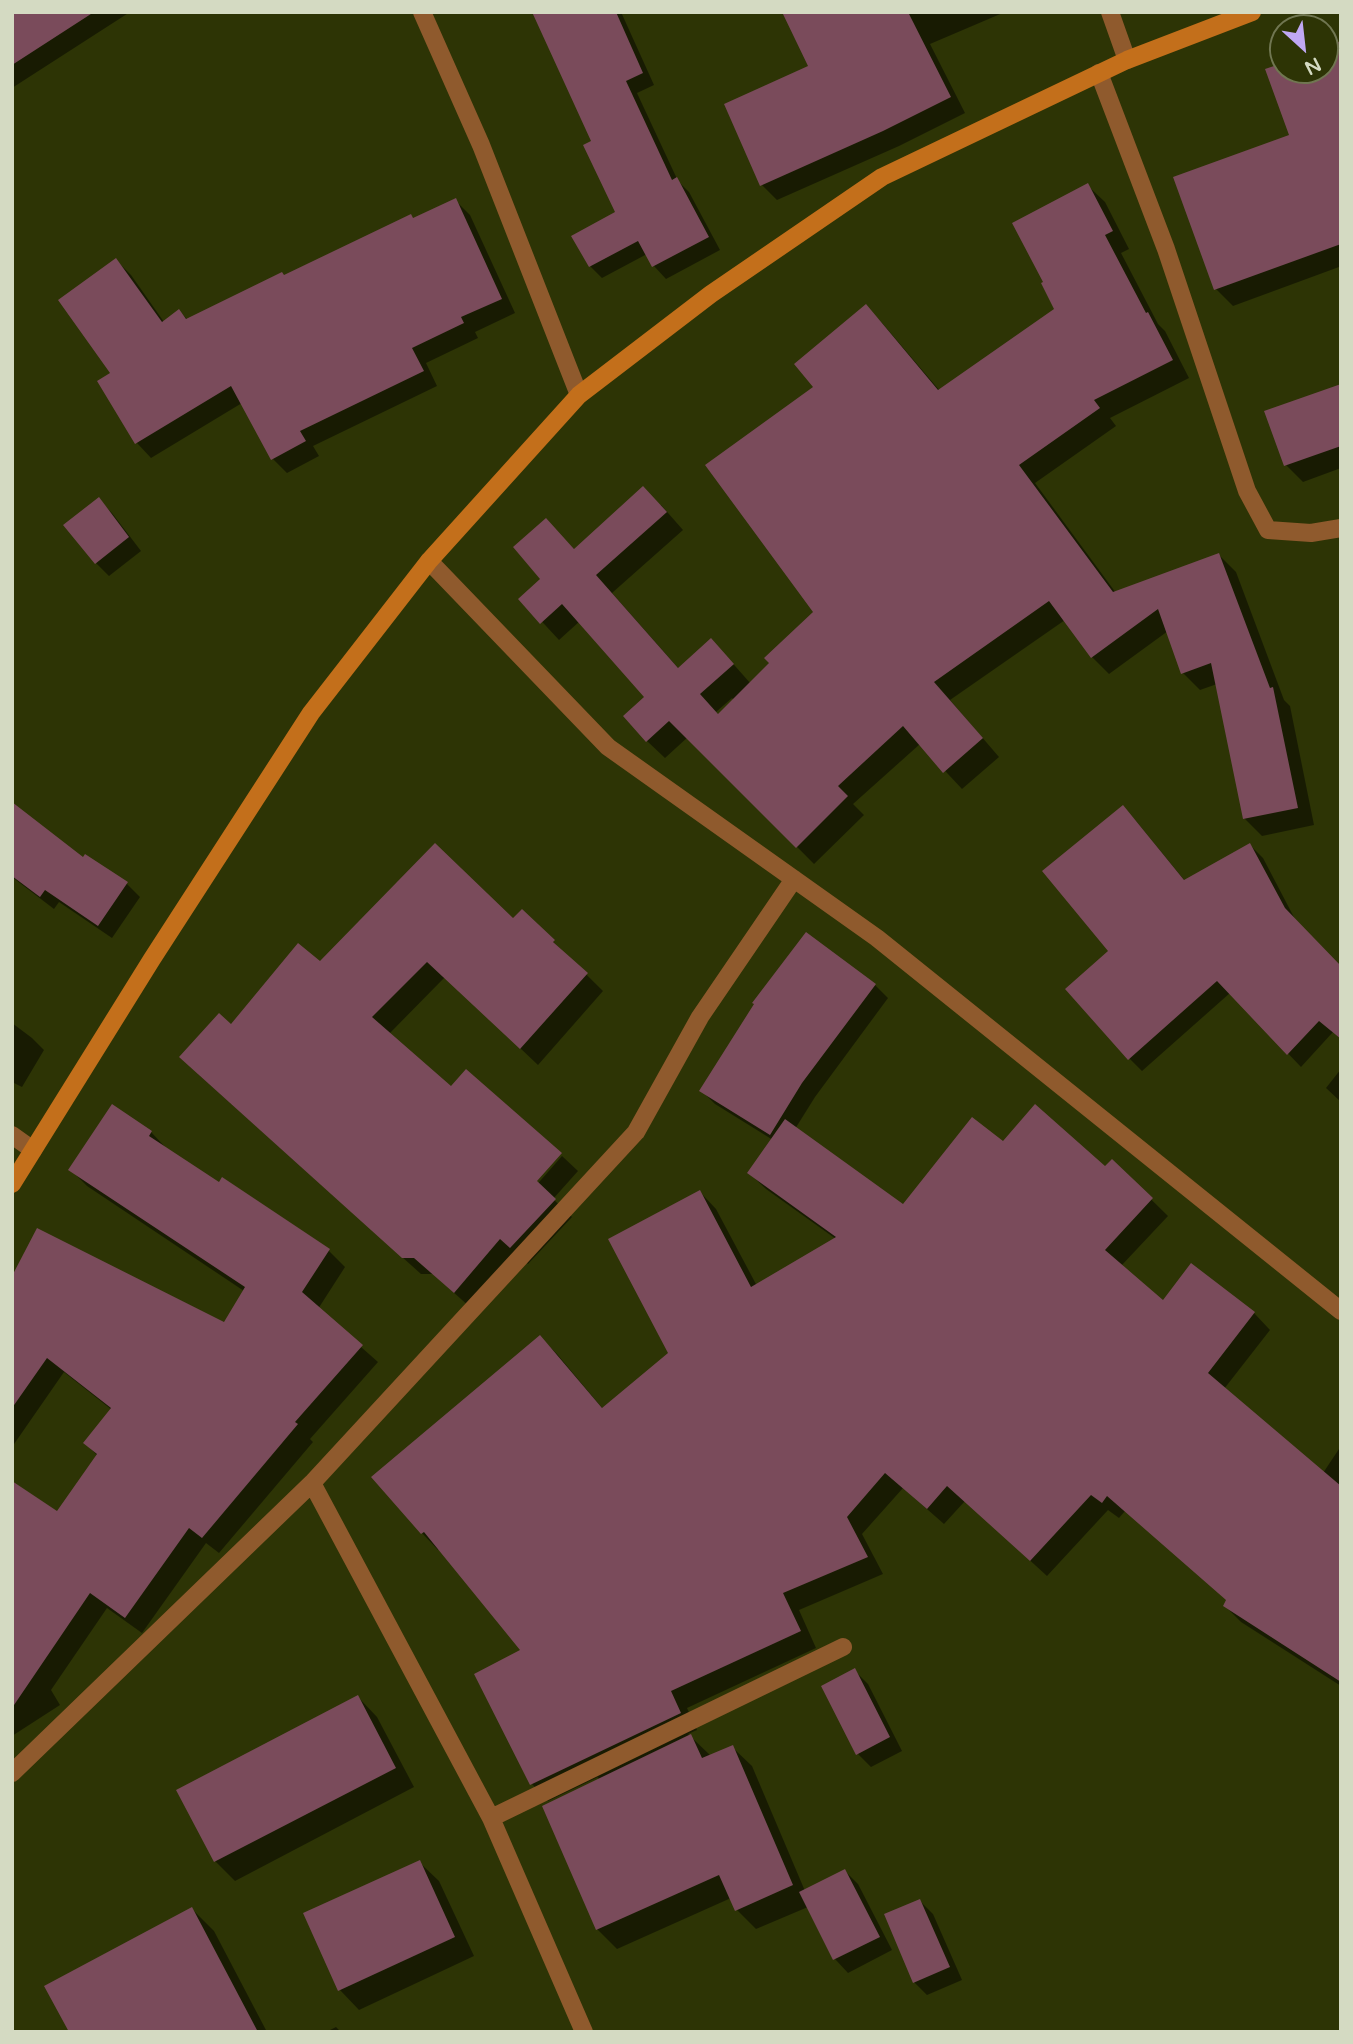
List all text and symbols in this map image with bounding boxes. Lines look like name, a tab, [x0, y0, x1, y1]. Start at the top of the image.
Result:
north arrow	[1269, 14, 1339, 84]
text: N	[1301, 53, 1324, 79]

